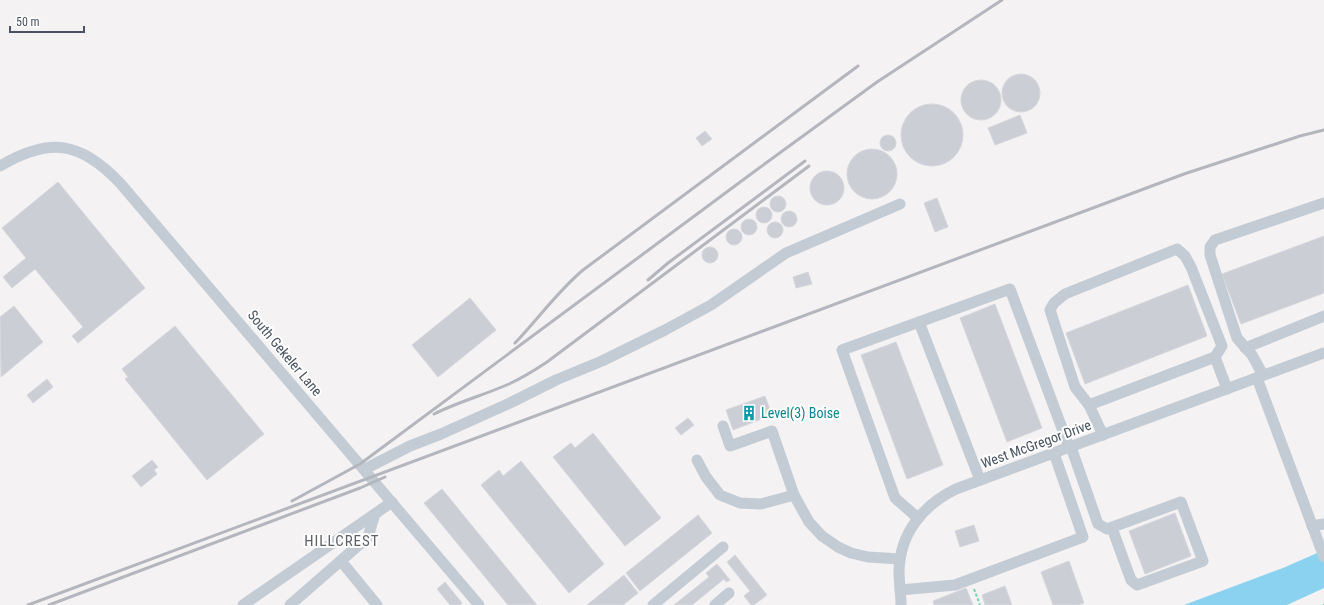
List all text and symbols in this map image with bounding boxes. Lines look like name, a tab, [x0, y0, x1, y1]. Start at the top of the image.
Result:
scale bar	[10, 8, 84, 34]
text: 50 m	[16, 15, 40, 29]
street label: South Gekeler Lane	[245, 307, 326, 399]
building icon: Level(3) Boise	[740, 404, 758, 422]
place label: Level(3) Boise	[761, 405, 840, 422]
street label: West McGregor Drive	[979, 416, 1094, 471]
district label: HILLCREST	[304, 532, 380, 550]

